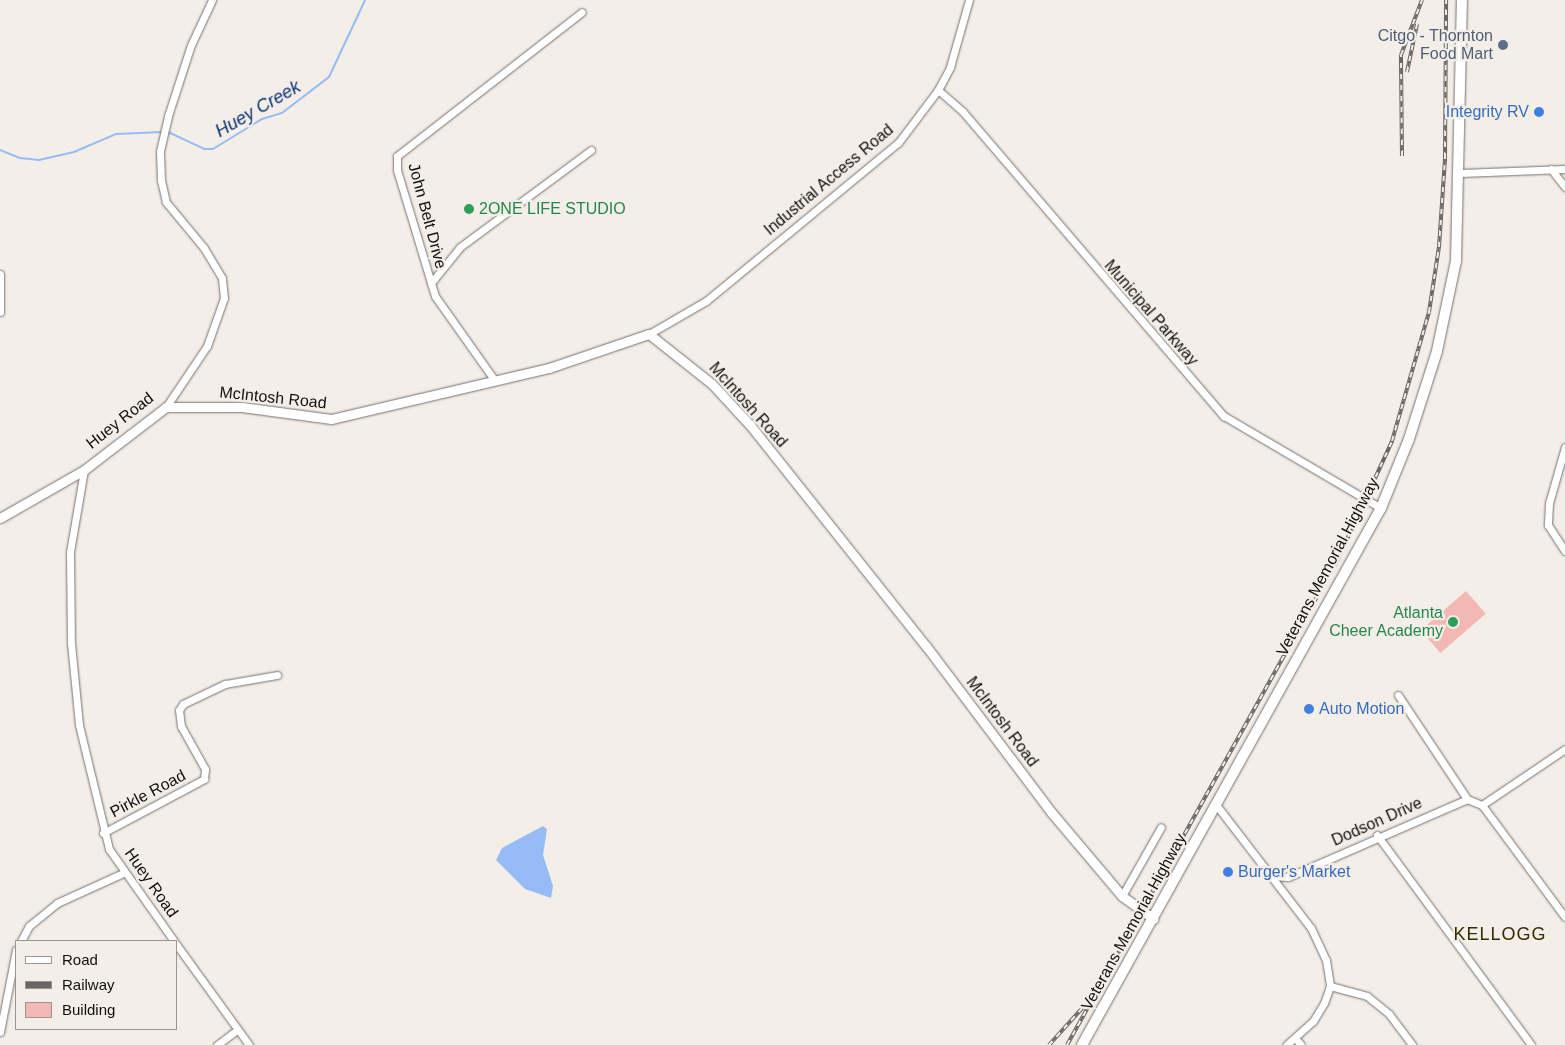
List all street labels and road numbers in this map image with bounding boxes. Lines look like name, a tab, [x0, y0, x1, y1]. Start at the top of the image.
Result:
street label: Industrial Access Road	[760, 120, 898, 240]
street label: John Belt Drive	[404, 161, 450, 271]
street label: Municipal Parkway	[1100, 256, 1202, 370]
street label: McIntosh Road	[705, 359, 791, 451]
street label: McIntosh Road	[218, 383, 328, 413]
street label: Huey Road	[83, 389, 157, 453]
street label: Veterans Memorial Highway	[1273, 475, 1383, 659]
street label: McIntosh Road	[962, 673, 1042, 771]
street label: Pirkle Road	[107, 766, 189, 822]
street label: Dodson Drive	[1329, 794, 1425, 850]
street label: Veterans Memorial Highway	[1077, 830, 1191, 1014]
street label: Huey Road	[120, 845, 182, 921]

